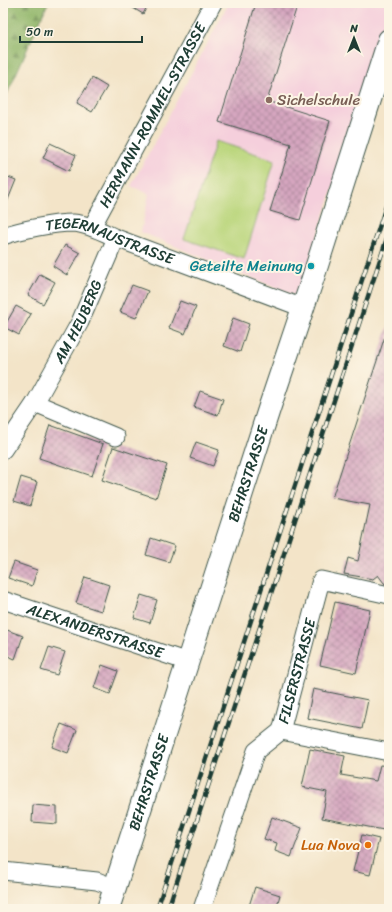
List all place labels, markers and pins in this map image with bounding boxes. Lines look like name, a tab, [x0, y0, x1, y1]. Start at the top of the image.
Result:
place label: Sichelschule	[277, 87, 360, 113]
marker: Sichelschule	[264, 95, 274, 105]
place label: Geteilte Meinung	[190, 253, 303, 279]
marker: Geteilte Meinung	[306, 261, 316, 271]
place label: Lua Nova	[301, 832, 360, 858]
marker: Lua Nova	[363, 840, 373, 850]

